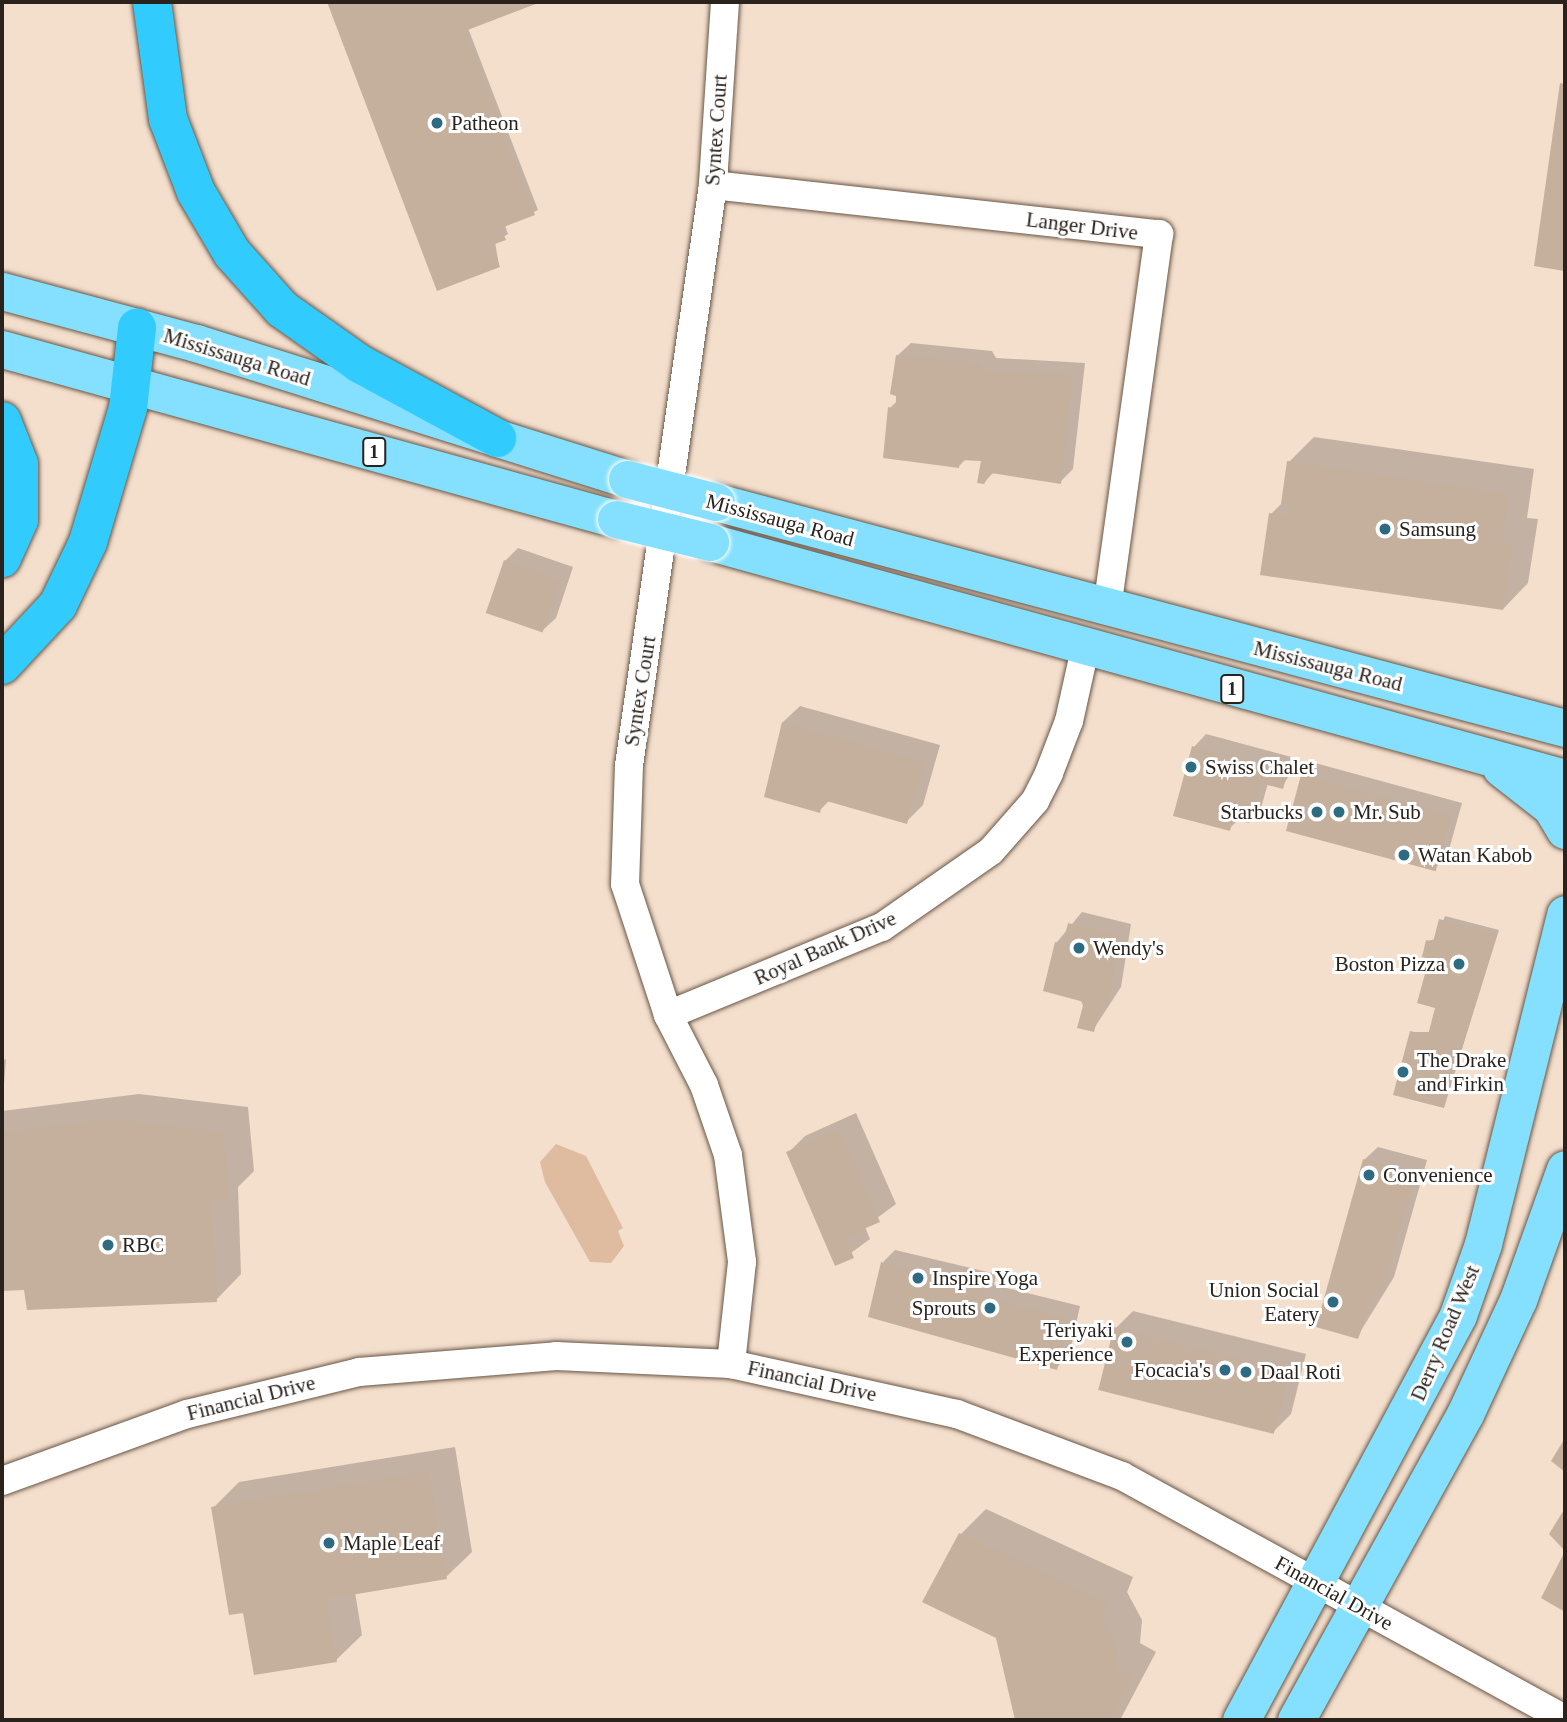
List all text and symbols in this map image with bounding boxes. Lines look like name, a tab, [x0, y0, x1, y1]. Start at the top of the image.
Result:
street label: Syntex Court	[700, 74, 732, 186]
place label: Patheon	[451, 110, 519, 136]
marker: Patheon	[429, 115, 445, 131]
street label: Langer Drive	[1025, 207, 1139, 245]
street label: Mississauga Road	[161, 323, 313, 391]
road number: 1	[362, 436, 386, 467]
street label: Mississauga Road	[703, 488, 857, 552]
place label: Samsung	[1399, 516, 1476, 542]
marker: Samsung	[1377, 521, 1393, 537]
street label: Syntex Court	[619, 634, 661, 748]
street label: Mississauga Road	[1251, 635, 1405, 697]
road number: 1	[1220, 674, 1244, 704]
place label: Swiss Chalet	[1205, 754, 1314, 780]
marker: Swiss Chalet	[1183, 759, 1199, 775]
place label: Starbucks	[1220, 799, 1303, 825]
place label: Mr. Sub	[1353, 799, 1421, 825]
marker: Starbucks	[1309, 804, 1325, 820]
marker: Mr. Sub	[1331, 804, 1347, 820]
place label: Watan Kabob	[1418, 842, 1532, 868]
marker: Watan Kabob	[1396, 847, 1412, 863]
street label: Royal Bank Drive	[750, 905, 900, 991]
place label: Wendy's	[1093, 935, 1164, 961]
marker: Wendy's	[1071, 940, 1087, 956]
place label: Boston Pizza	[1335, 951, 1445, 977]
marker: Boston Pizza	[1451, 956, 1467, 972]
place label: The Drake and Firkin	[1417, 1047, 1506, 1097]
marker: The Drake and Firkin	[1395, 1064, 1411, 1080]
place label: Convenience	[1383, 1162, 1493, 1188]
marker: Convenience	[1361, 1167, 1377, 1183]
place label: RBC	[122, 1232, 164, 1258]
marker: RBC	[100, 1237, 116, 1253]
street label: Derry Road West	[1405, 1261, 1485, 1405]
place label: Inspire Yoga	[932, 1265, 1039, 1291]
marker: Inspire Yoga	[910, 1270, 926, 1286]
place label: Union Social Eatery	[1209, 1277, 1319, 1327]
marker: Union Social Eatery	[1325, 1294, 1341, 1310]
place label: Sprouts	[912, 1295, 976, 1321]
marker: Sprouts	[982, 1300, 998, 1316]
place label: Teriyaki Experience	[1019, 1317, 1113, 1367]
marker: Teriyaki Experience	[1119, 1334, 1135, 1350]
street label: Financial Drive	[745, 1355, 879, 1407]
place label: Focacia's	[1134, 1357, 1211, 1383]
place label: Daal Roti	[1260, 1359, 1341, 1385]
marker: Focacia's	[1217, 1362, 1233, 1378]
marker: Daal Roti	[1238, 1364, 1254, 1380]
street label: Financial Drive	[184, 1370, 318, 1426]
place label: Maple Leaf	[343, 1530, 440, 1556]
marker: Maple Leaf	[321, 1535, 337, 1551]
street label: Financial Drive	[1271, 1550, 1397, 1636]

